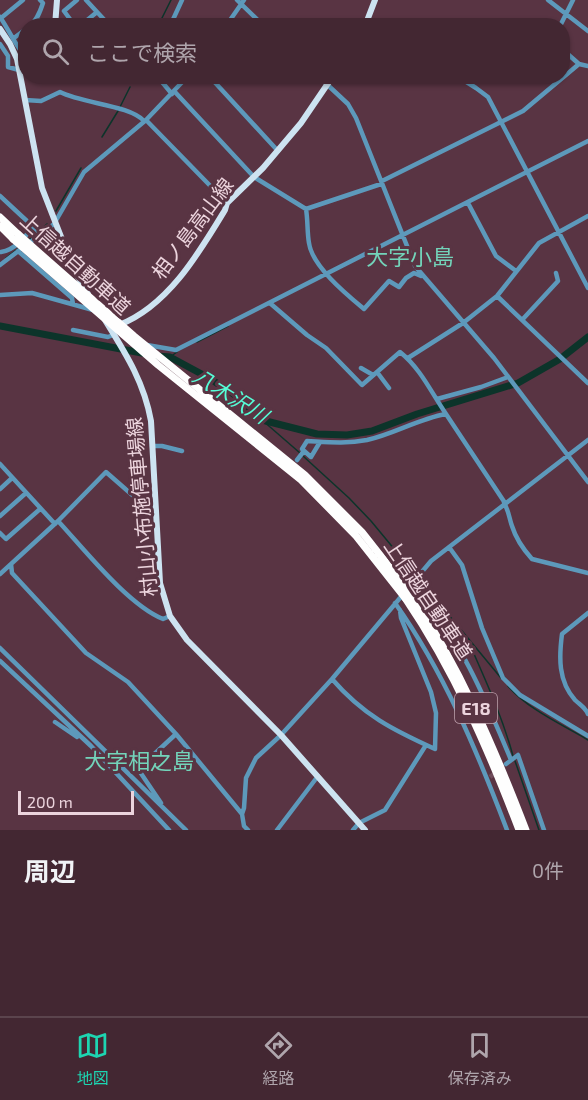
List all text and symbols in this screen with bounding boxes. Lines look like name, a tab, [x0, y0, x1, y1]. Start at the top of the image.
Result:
search box	[18, 18, 570, 84]
icon: search	[39, 35, 72, 68]
text: ここで検索	[87, 39, 197, 65]
street label: 相ノ島高山線	[146, 173, 238, 283]
street label: 上信越自動車道	[16, 207, 136, 319]
district label: 大字小島	[366, 243, 454, 269]
water label: 八木沢川	[189, 362, 275, 429]
street label: 村山小布施停車場線	[121, 416, 161, 598]
street label: 上信越自動車道	[380, 534, 478, 664]
road number: E18	[455, 693, 497, 723]
district label: 大字相之島	[84, 747, 194, 773]
scale bar	[18, 788, 134, 816]
text: 200 m	[27, 792, 73, 811]
text: 周辺	[24, 855, 76, 886]
text: 0件	[532, 858, 564, 882]
tab: 地図	[76, 1029, 109, 1089]
tab: 経路	[262, 1029, 295, 1089]
tab: 保存済み	[448, 1029, 512, 1089]

